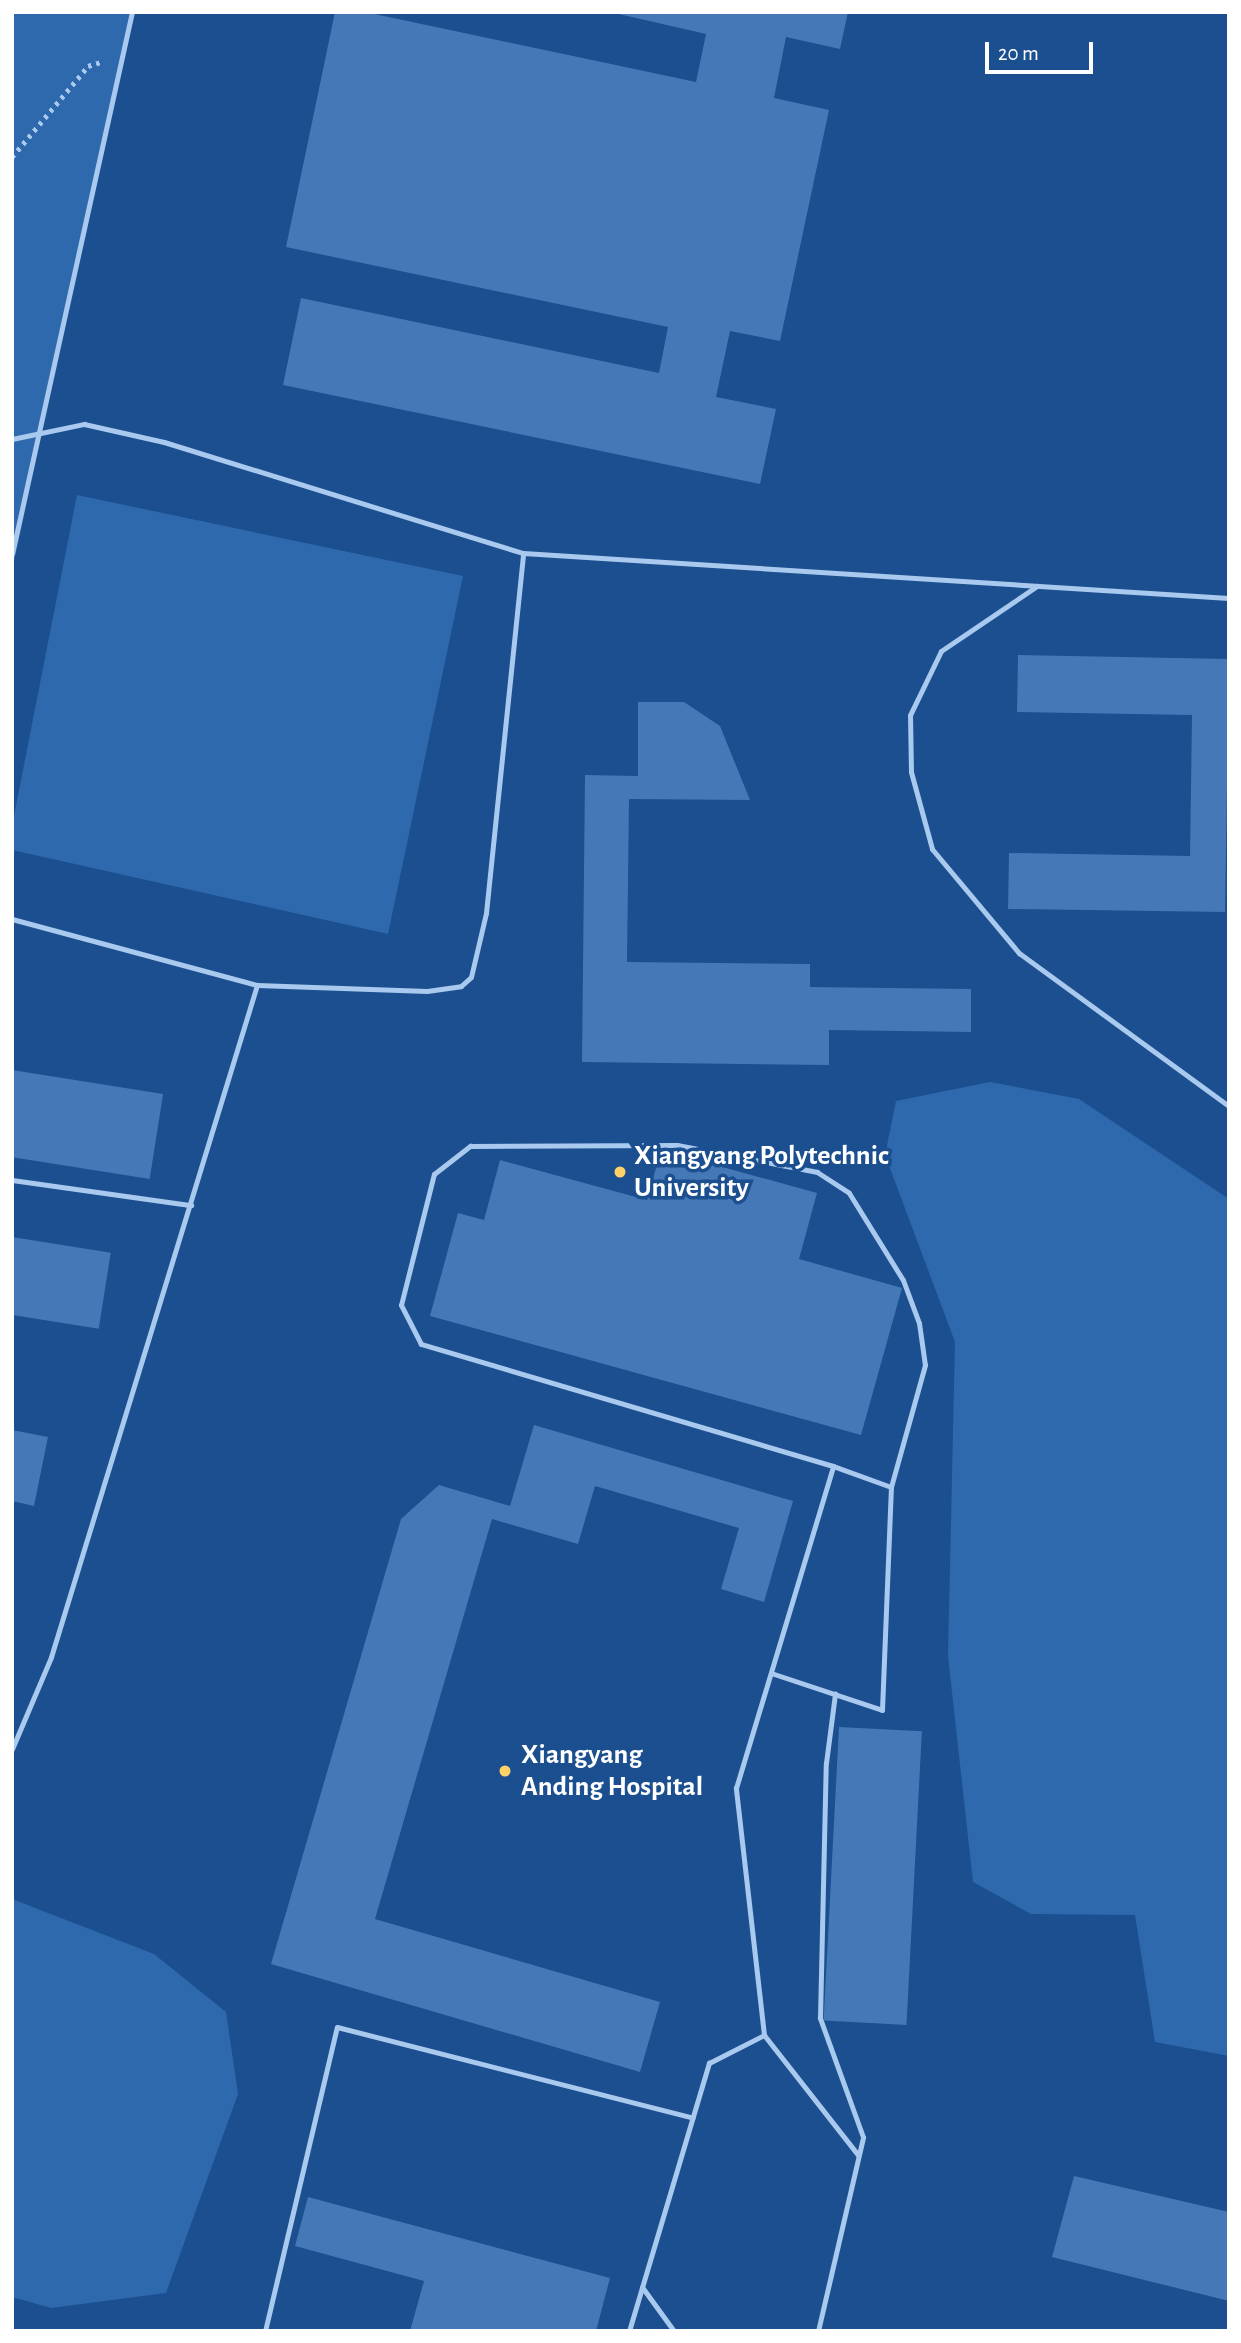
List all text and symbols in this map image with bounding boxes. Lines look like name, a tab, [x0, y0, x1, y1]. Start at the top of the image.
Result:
scale bar	[989, 28, 1098, 72]
text: 20 m	[998, 43, 1039, 64]
place label: Xiangyang Polytechnic University	[634, 1139, 889, 1205]
marker: Xiangyang Polytechnic University	[612, 1164, 628, 1180]
place label: Xiangyang Anding Hospital	[521, 1738, 703, 1804]
marker: Xiangyang Anding Hospital	[495, 1761, 515, 1781]

